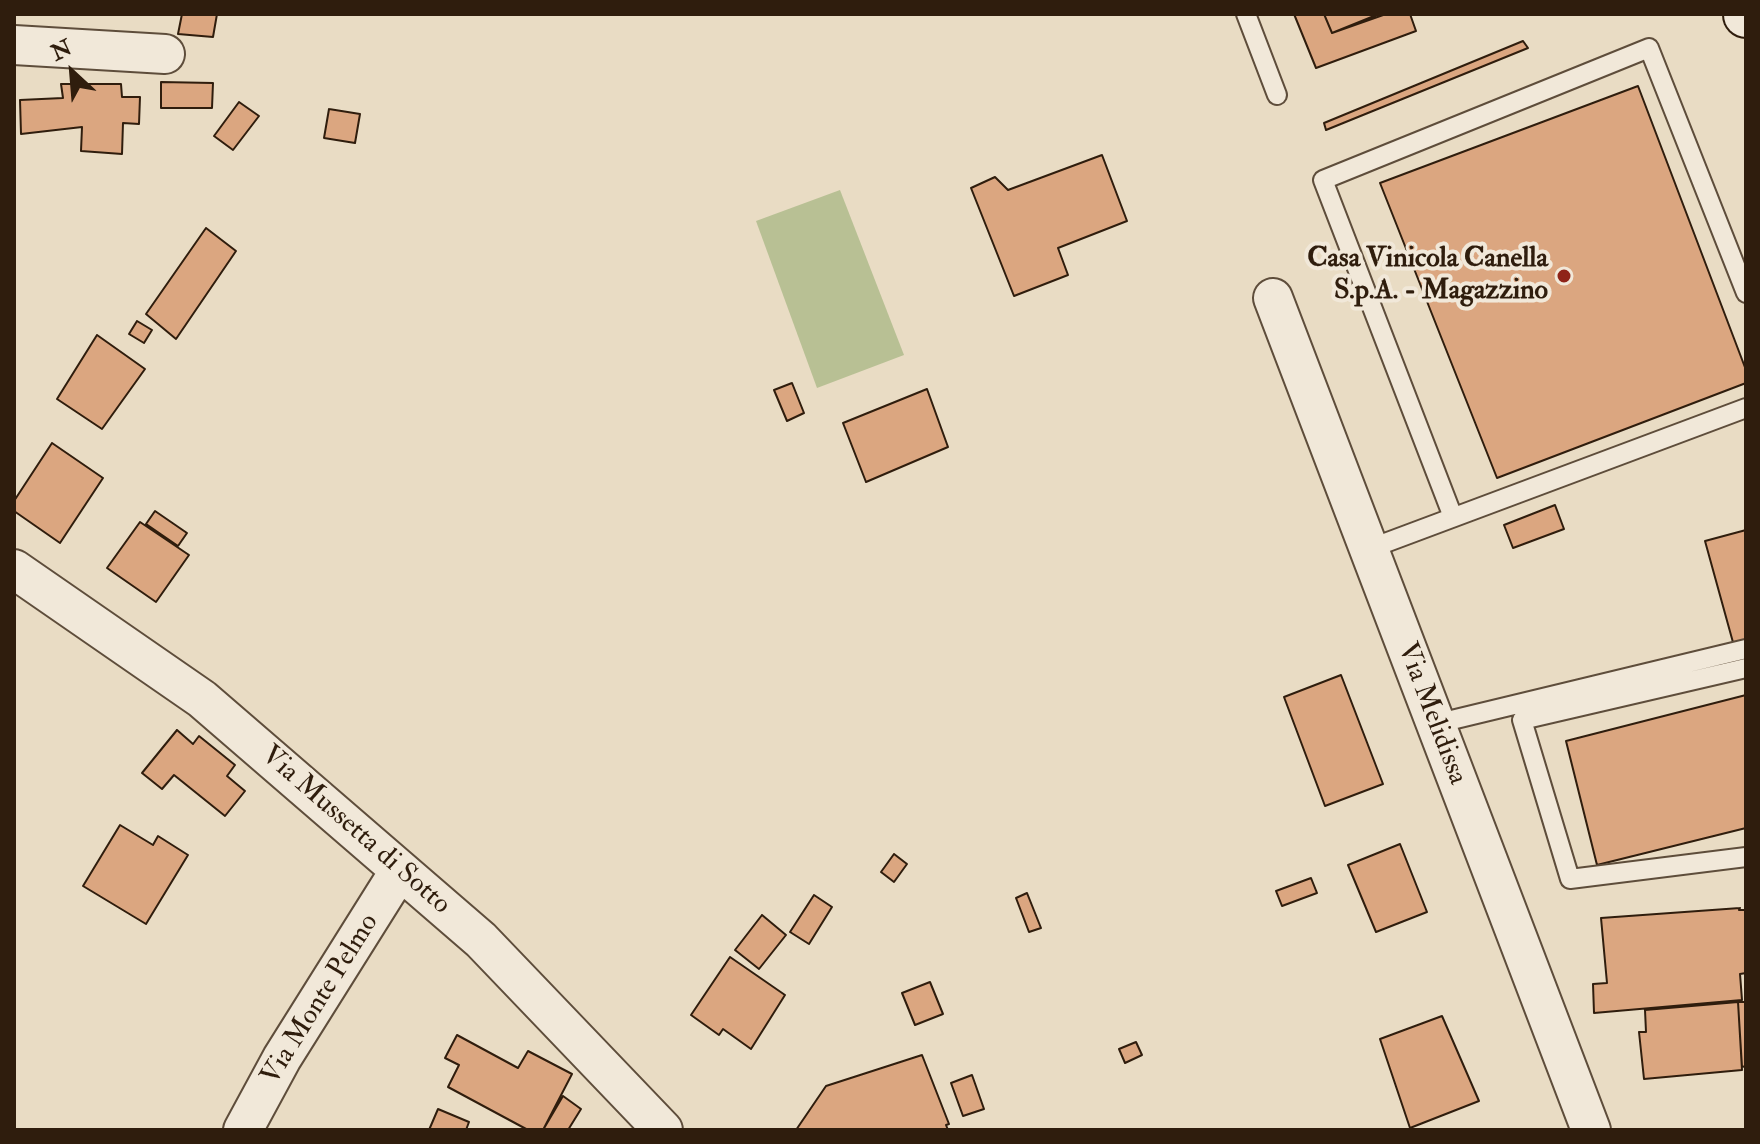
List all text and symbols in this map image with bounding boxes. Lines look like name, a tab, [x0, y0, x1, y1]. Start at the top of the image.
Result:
north arrow	[32, 32, 112, 112]
text: N	[46, 34, 76, 67]
place label: Casa Vinicola Canella S.p.A. - Magazzino	[1307, 243, 1548, 309]
marker: Casa Vinicola Canella S.p.A. - Magazzino	[1555, 267, 1573, 285]
street label: Via Melidissa	[1389, 638, 1473, 790]
street label: Via Mussetta di Sotto	[253, 740, 457, 922]
street label: Via Monte Pelmo	[255, 908, 387, 1092]

